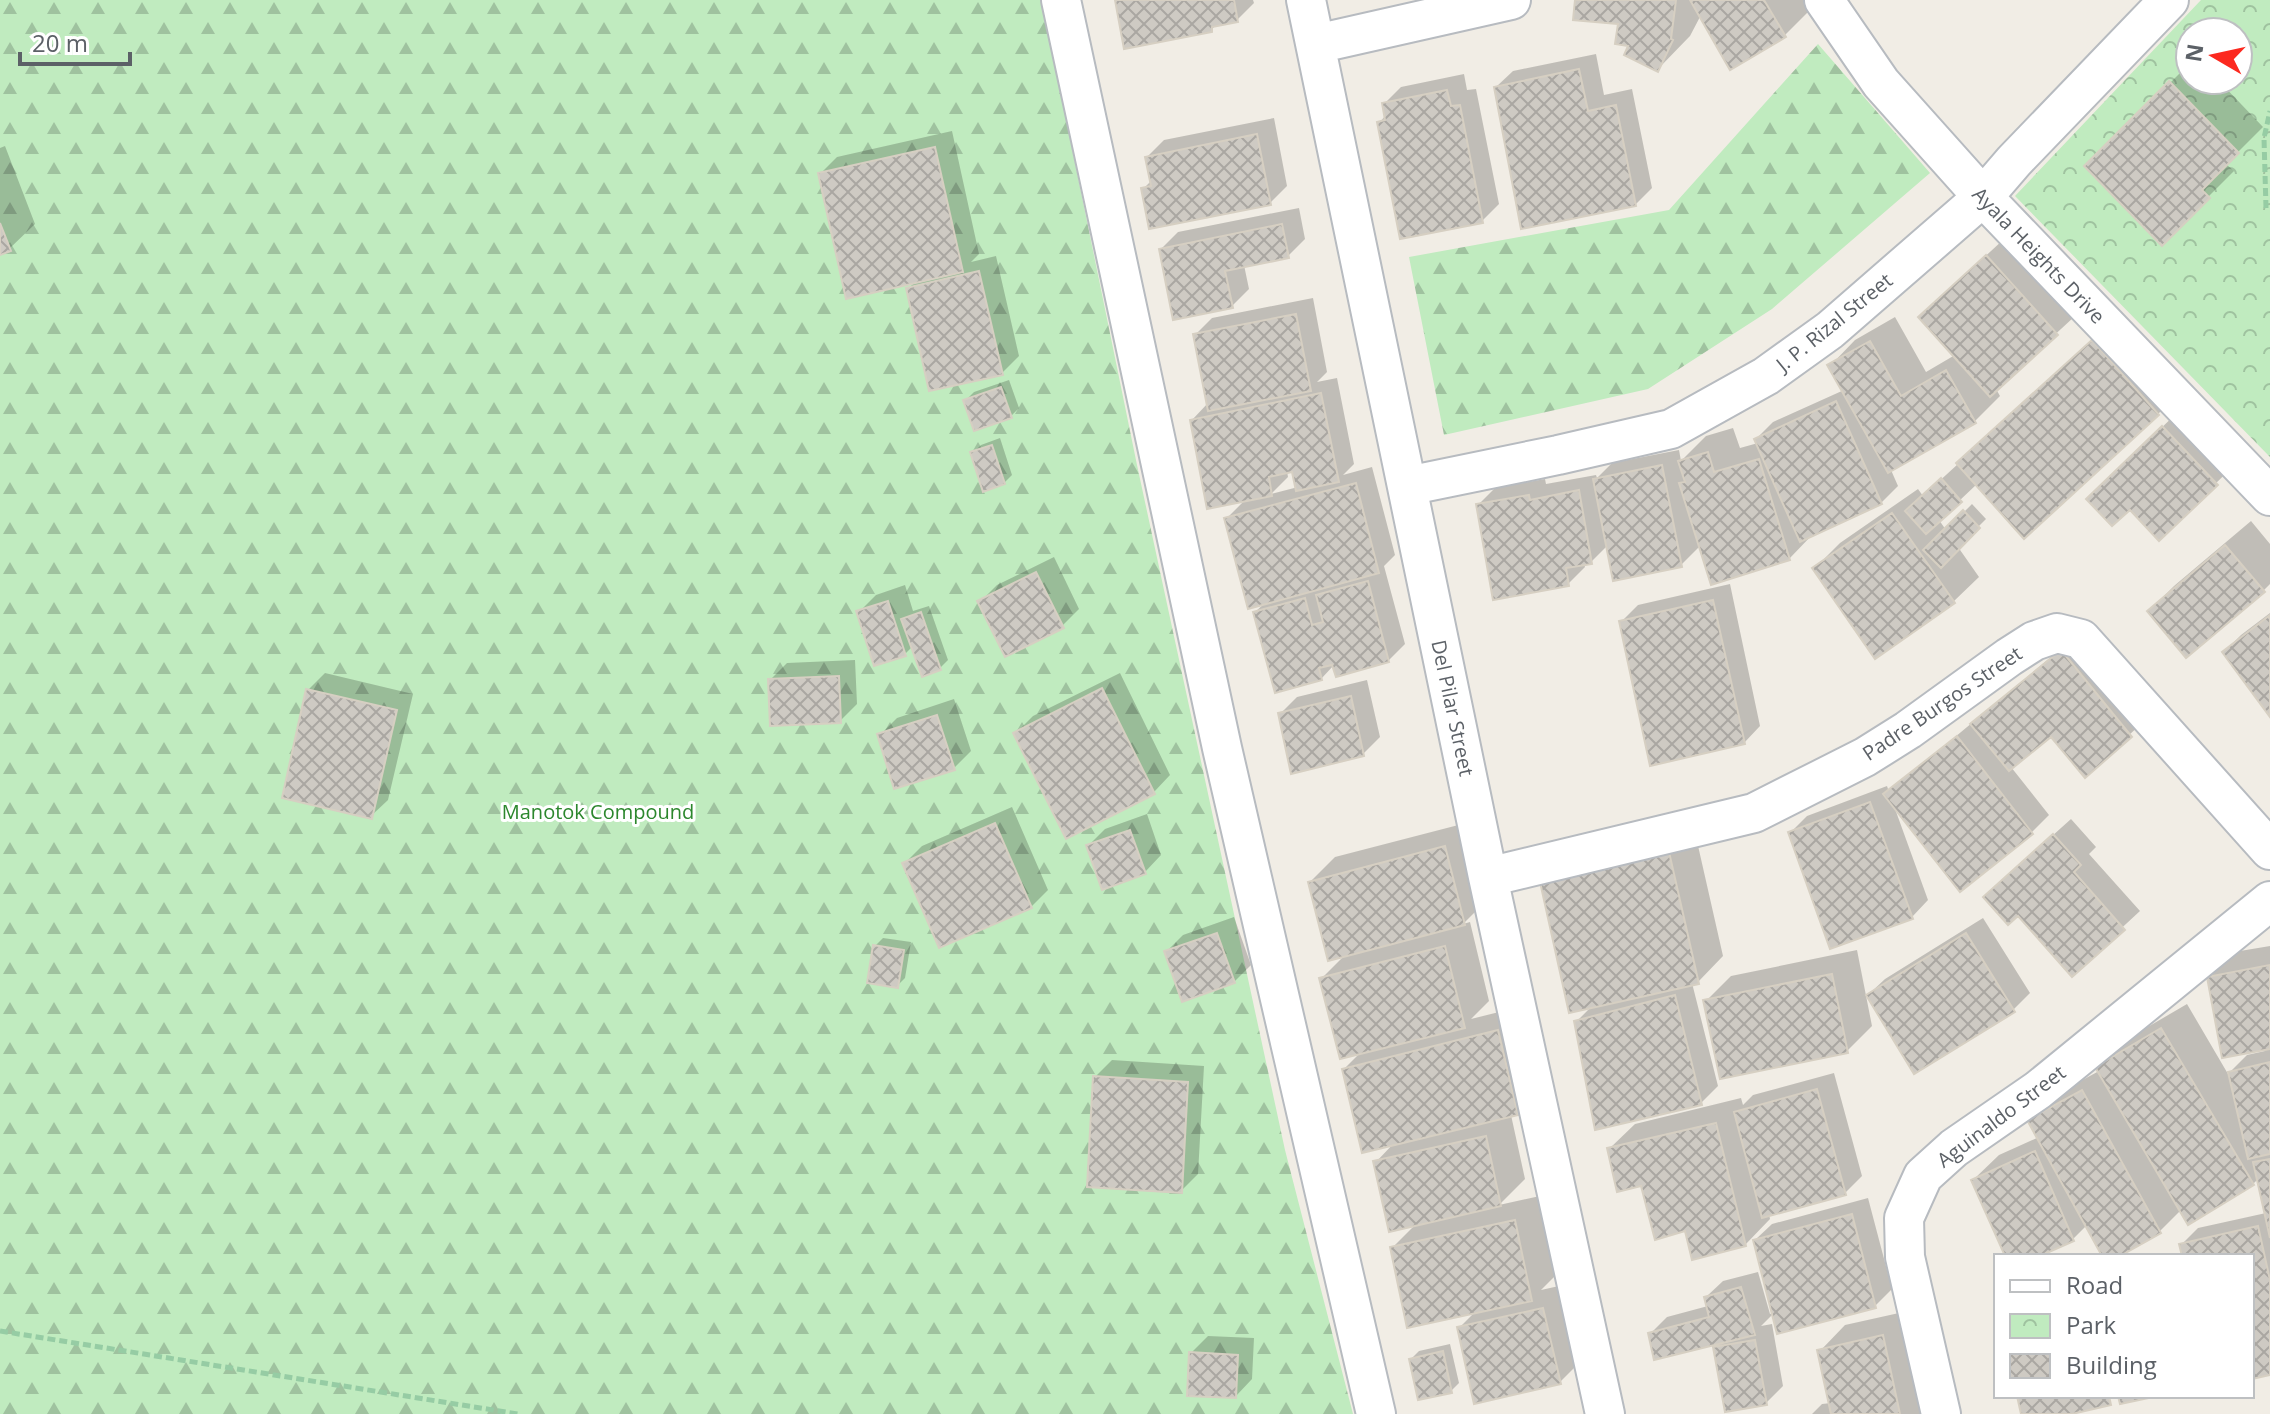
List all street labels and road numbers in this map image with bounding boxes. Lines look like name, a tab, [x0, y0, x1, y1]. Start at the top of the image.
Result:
street label: Ayala Heights Drive	[1967, 181, 2111, 329]
street label: J. P. Rizal Street	[1769, 267, 1898, 379]
street label: Del Pilar Street	[1425, 637, 1481, 779]
street label: Padre Burgos Street	[1857, 640, 2027, 766]
street label: Aguinaldo Street	[1931, 1059, 2071, 1173]

